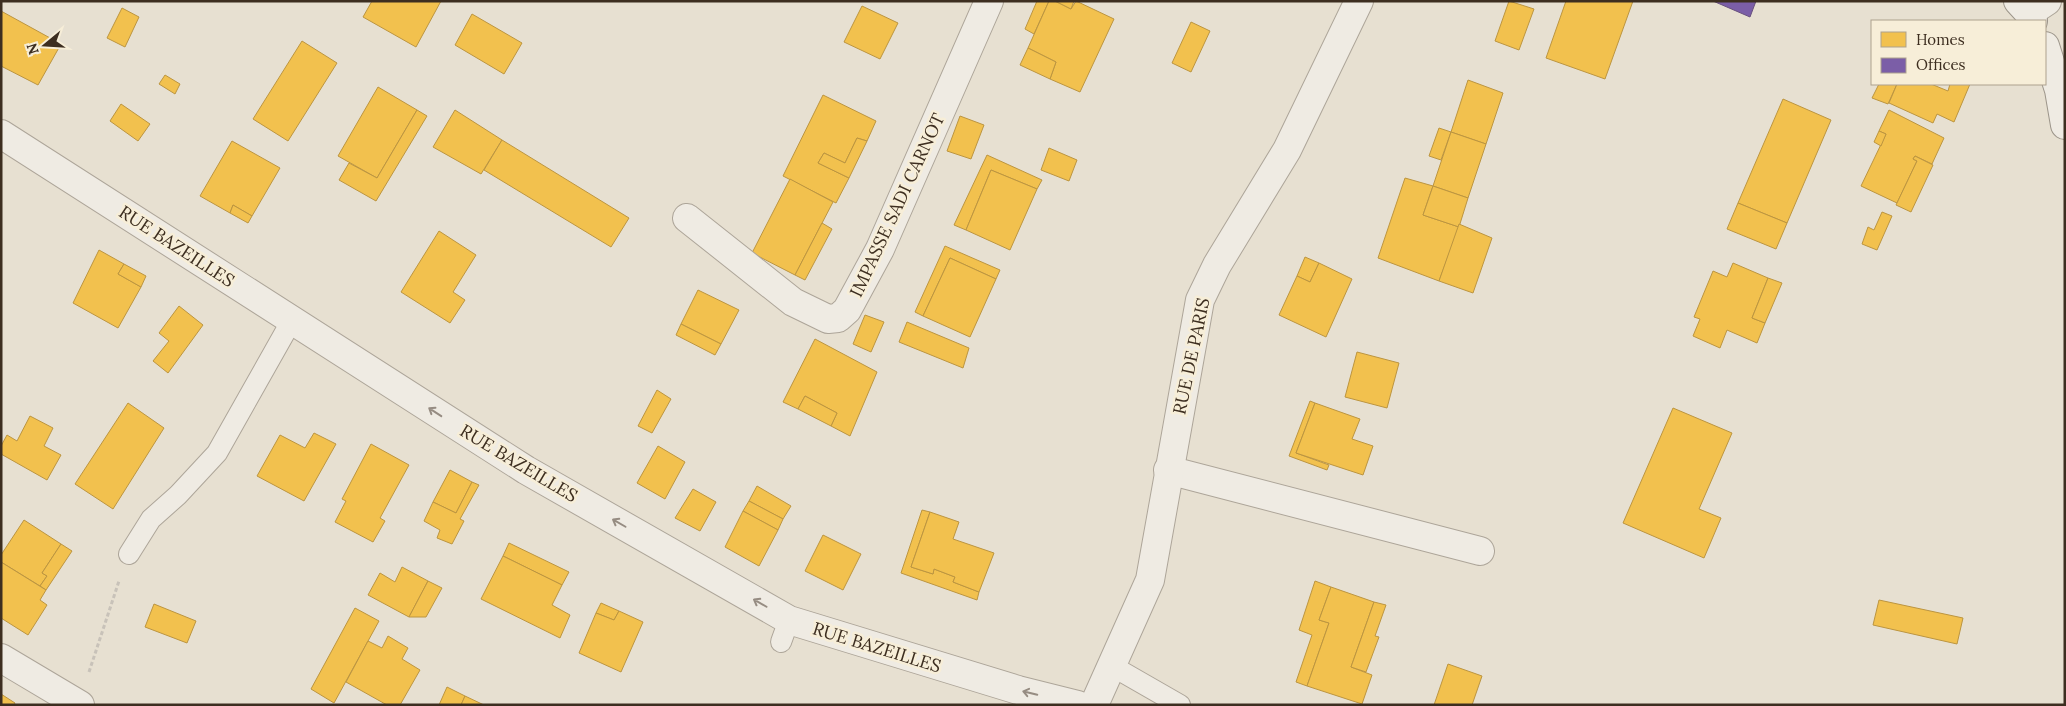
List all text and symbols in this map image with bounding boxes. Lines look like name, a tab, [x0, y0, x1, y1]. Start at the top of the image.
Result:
north arrow	[20, 20, 70, 70]
legend	[1871, 20, 2046, 85]
text: Homes	[1916, 30, 1965, 49]
text: N	[22, 41, 43, 57]
text: Offices	[1916, 55, 1966, 74]
street label: IMPASSE SADI CARNOT	[844, 109, 950, 301]
street label: RUE BAZEILLES	[115, 200, 239, 292]
street label: RUE DE PARIS	[1167, 295, 1215, 417]
one-way arrow	[429, 406, 443, 416]
street label: RUE BAZEILLES	[456, 419, 582, 507]
one-way arrow	[612, 518, 627, 528]
one-way arrow	[754, 598, 768, 608]
street label: RUE BAZEILLES	[810, 617, 944, 677]
one-way arrow	[1023, 688, 1039, 697]

